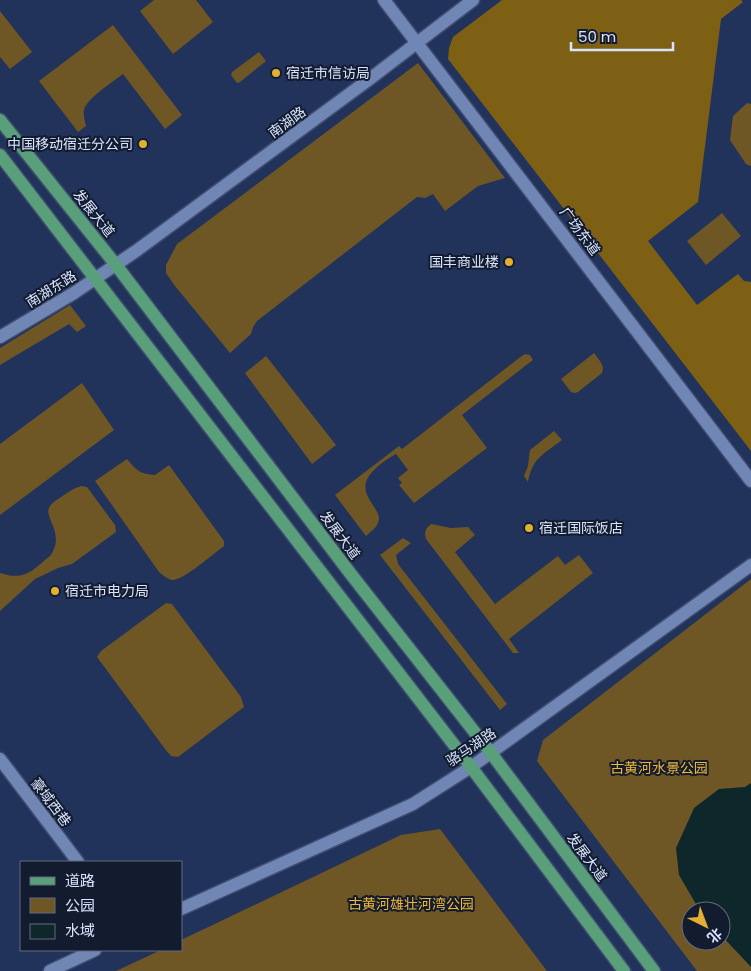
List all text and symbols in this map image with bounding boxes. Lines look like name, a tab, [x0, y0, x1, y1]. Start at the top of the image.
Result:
scale bar	[571, 20, 674, 52]
text: 50 m	[578, 26, 616, 47]
place label: 宿迁市信访局	[286, 63, 370, 83]
marker: 宿迁市信访局	[270, 67, 282, 79]
street label: 南湖路	[264, 102, 310, 142]
place label: 中国移动宿迁分公司	[7, 134, 133, 154]
marker: 中国移动宿迁分公司	[137, 138, 149, 150]
street label: 发展大道	[69, 185, 119, 241]
street label: 广场东道	[555, 203, 605, 259]
place label: 国丰商业楼	[429, 252, 499, 272]
marker: 国丰商业楼	[503, 256, 515, 268]
street label: 南湖东路	[22, 266, 80, 312]
street label: 发展大道	[315, 507, 365, 563]
place label: 宿迁国际饭店	[539, 518, 623, 538]
marker: 宿迁国际饭店	[523, 522, 535, 534]
place label: 宿迁市电力局	[65, 581, 149, 601]
marker: 宿迁市电力局	[49, 585, 61, 597]
street label: 骆马湖路	[442, 723, 500, 771]
park label: 古黄河水景公园	[610, 758, 708, 778]
street label: 豪域西巷	[26, 774, 76, 830]
street label: 发展大道	[562, 829, 612, 885]
legend	[20, 861, 182, 951]
text: 道路	[65, 870, 95, 891]
park label: 古黄河雄壮河湾公园	[348, 894, 474, 914]
text: 公园	[65, 895, 95, 916]
north arrow	[681, 901, 731, 951]
text: 水域	[65, 920, 95, 941]
text: 北	[703, 924, 727, 948]

